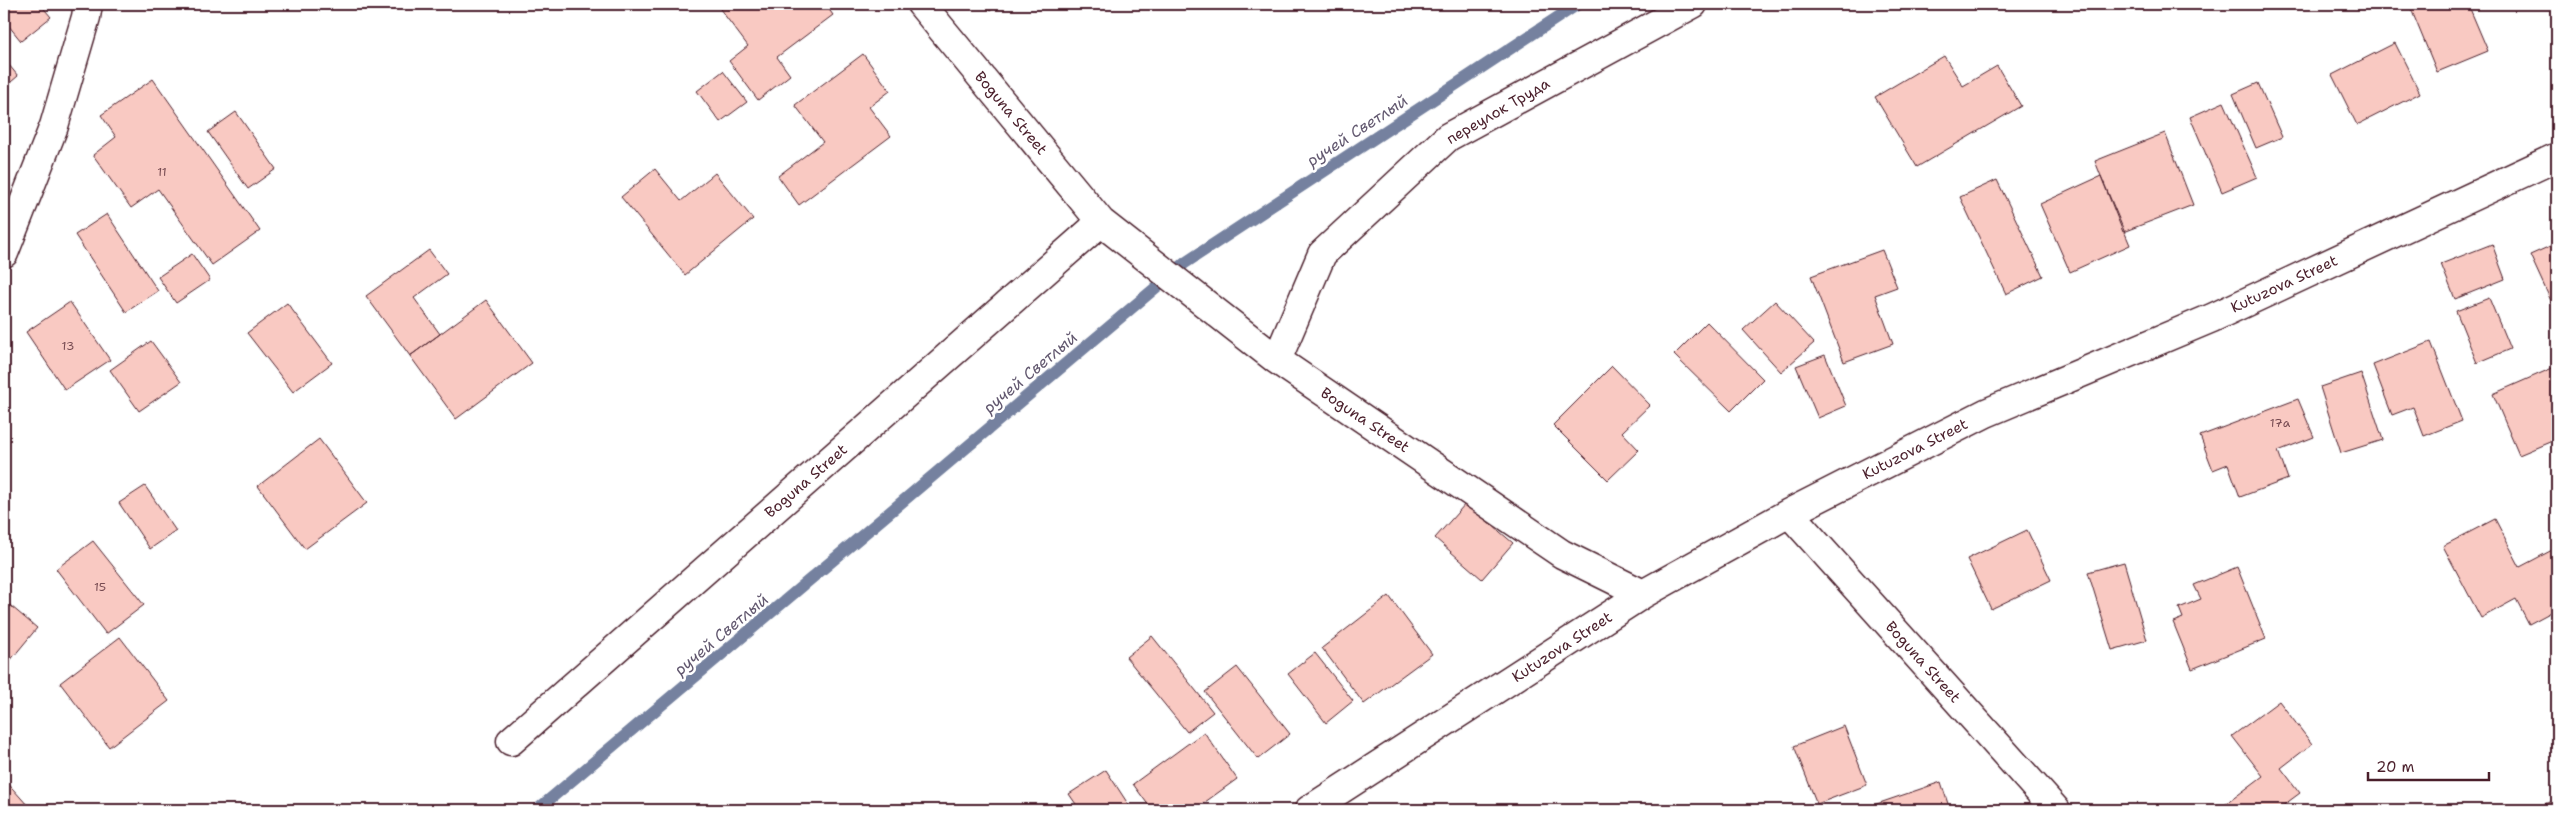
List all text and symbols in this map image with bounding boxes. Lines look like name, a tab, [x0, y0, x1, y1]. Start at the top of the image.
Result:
street label: Boguna Street	[970, 67, 1052, 159]
street label: переулок Труда	[1443, 73, 1554, 149]
water label: ручей Светлый	[1302, 90, 1412, 171]
house number: 11	[157, 164, 167, 180]
street label: Kutuzova Street	[2227, 250, 2341, 318]
water label: ручей Светлый	[978, 327, 1082, 418]
house number: 13	[62, 338, 74, 354]
street label: Boguna Street	[1317, 383, 1413, 457]
street label: Kutuzova Street	[1859, 414, 1971, 484]
house number: 17а	[2270, 415, 2291, 431]
street label: Boguna Street	[761, 440, 851, 522]
house number: 15	[94, 579, 106, 595]
water label: ручей Светлый	[669, 589, 773, 680]
street label: Kutuzova Street	[1508, 607, 1616, 687]
street label: Boguna Street	[1881, 617, 1965, 707]
scale bar	[2368, 749, 2490, 781]
text: 20 m	[2376, 757, 2415, 777]

